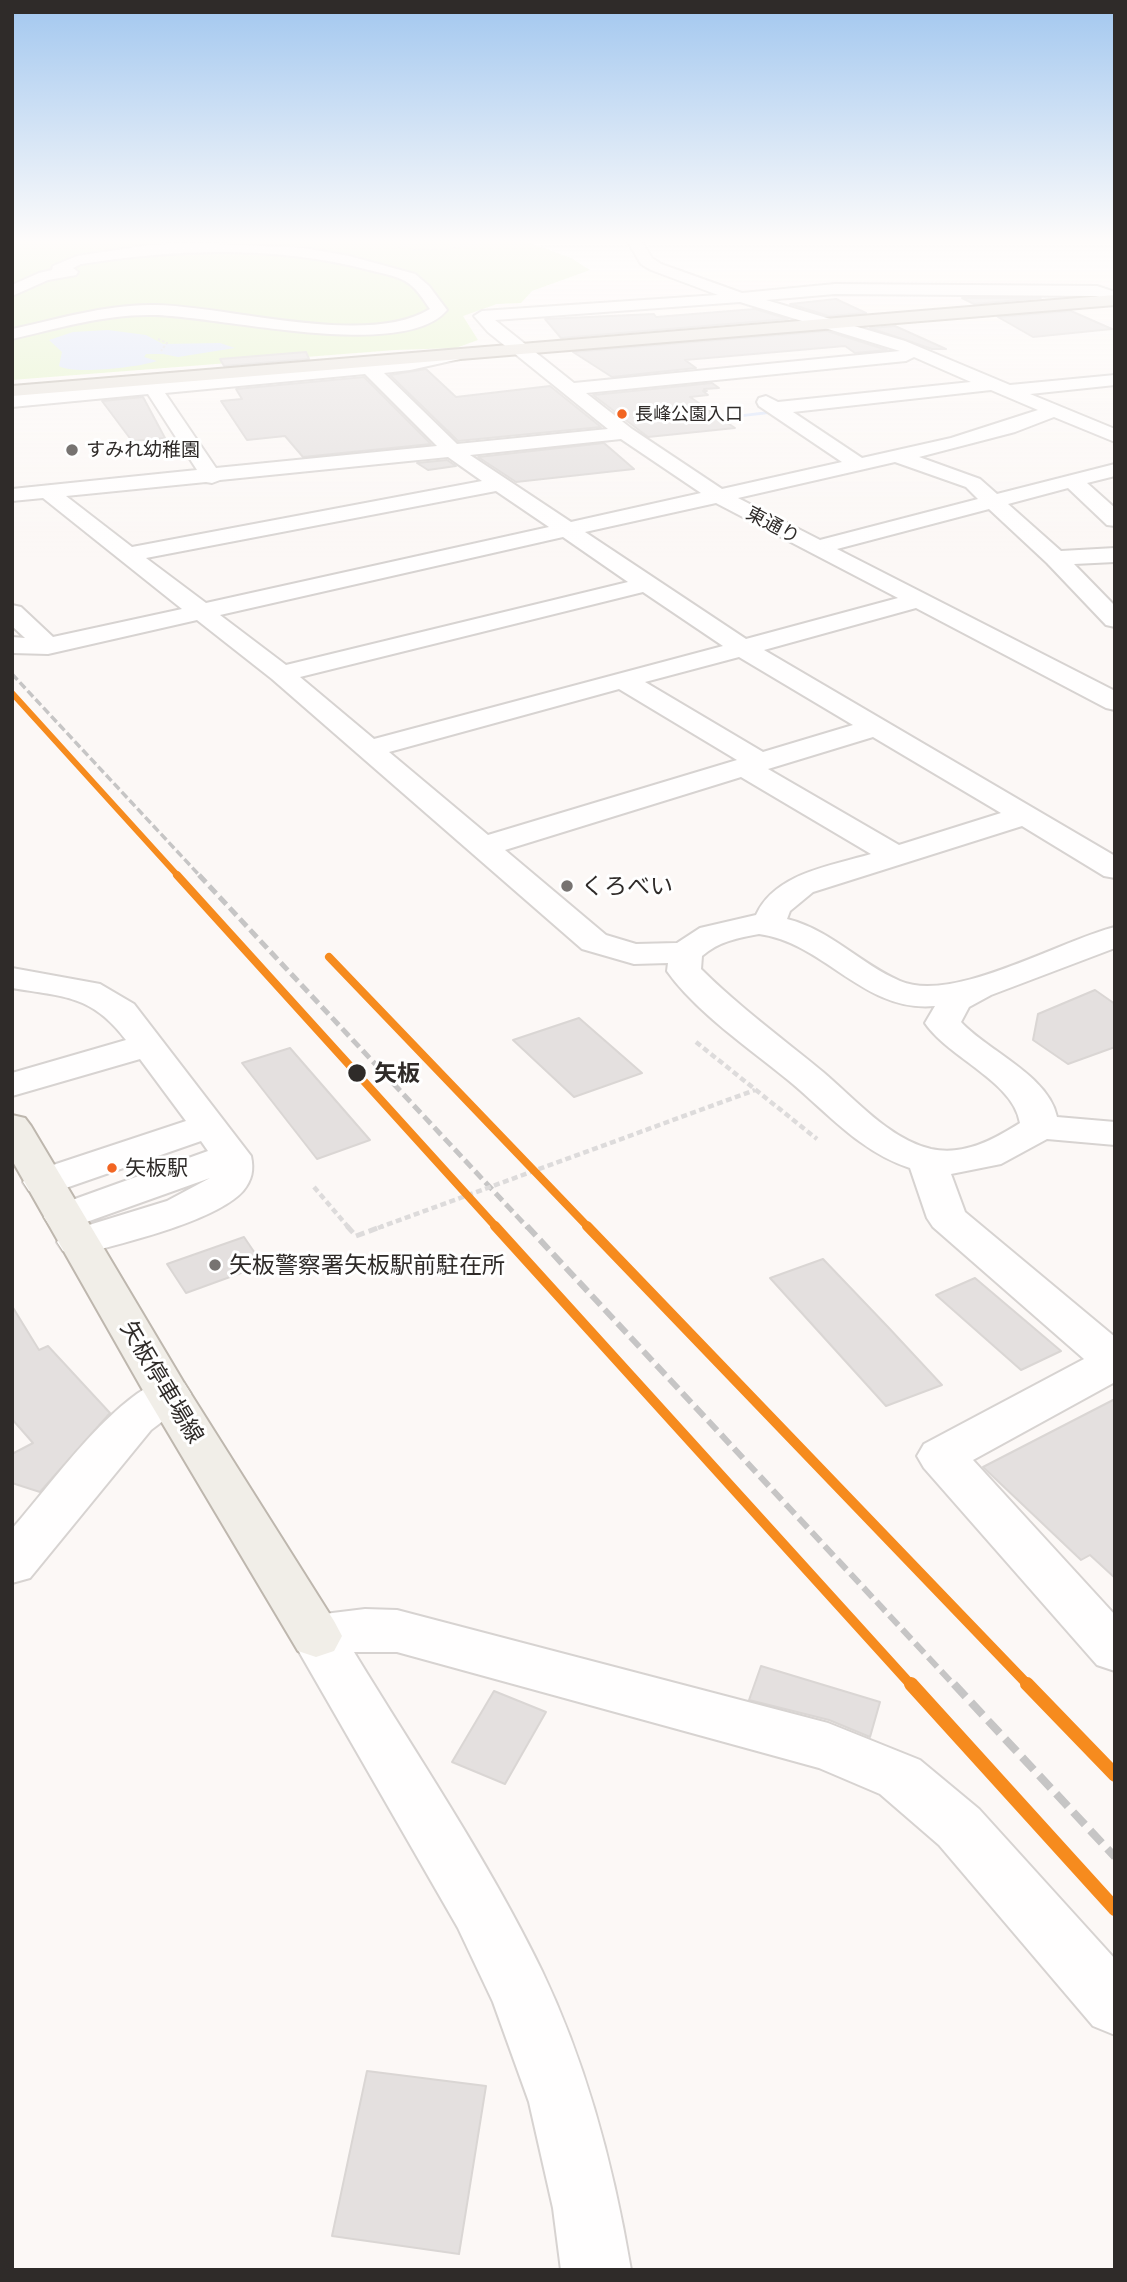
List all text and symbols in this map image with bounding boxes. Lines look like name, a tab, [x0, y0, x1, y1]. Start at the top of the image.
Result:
place label: 長峰公園入口	[635, 403, 743, 425]
marker: 長峰公園入口	[615, 407, 629, 421]
place label: すみれ幼稚園	[86, 439, 200, 461]
marker: すみれ幼稚園	[64, 442, 80, 458]
street label: 東通り	[742, 502, 804, 548]
place label: くろべい	[581, 872, 673, 900]
marker: くろべい	[559, 878, 575, 894]
place label: 矢板	[374, 1059, 420, 1087]
marker: 矢板	[346, 1062, 368, 1084]
place label: 矢板駅	[125, 1155, 188, 1181]
marker: 矢板駅	[105, 1161, 119, 1175]
place label: 矢板警察署矢板駅前駐在所	[229, 1251, 505, 1279]
marker: 矢板警察署矢板駅前駐在所	[207, 1257, 223, 1273]
street label: 矢板停車場線	[115, 1316, 209, 1448]

